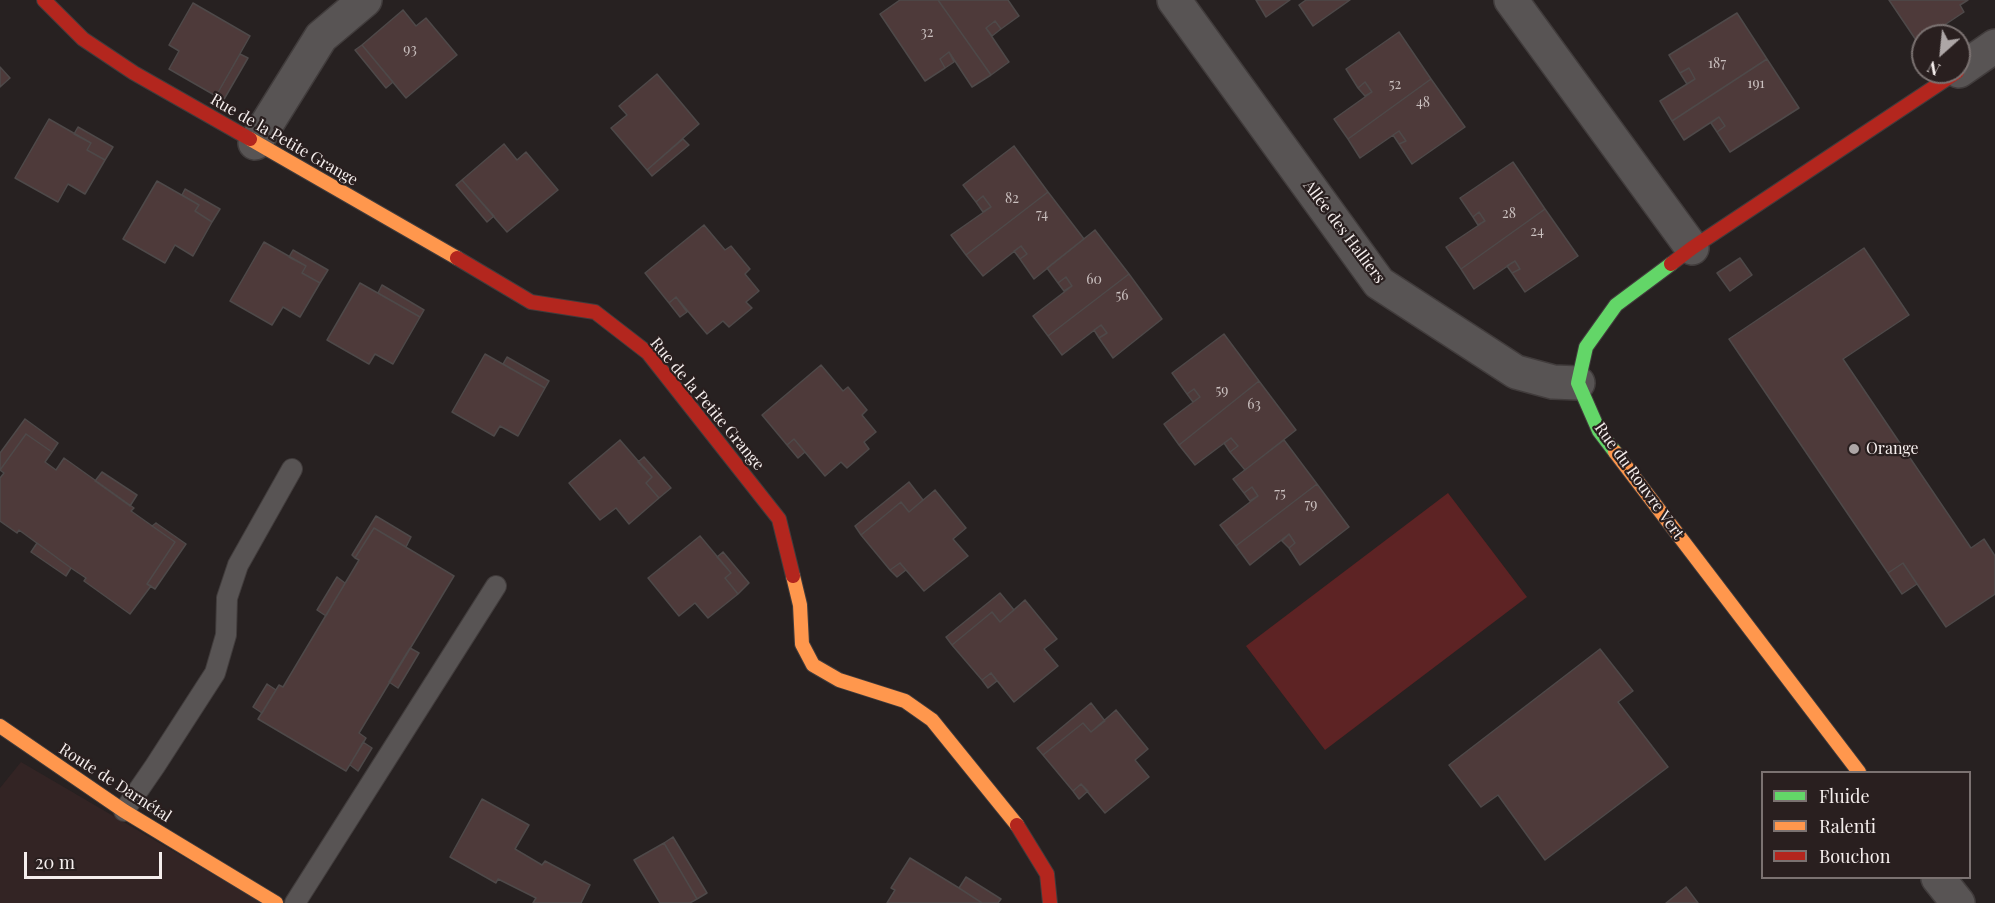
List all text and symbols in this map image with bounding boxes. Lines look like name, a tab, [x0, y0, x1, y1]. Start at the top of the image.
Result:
north arrow	[1911, 24, 1971, 84]
house number: 32	[920, 25, 934, 41]
house number: 93	[403, 42, 417, 58]
house number: 187	[1708, 56, 1726, 72]
text: N	[1924, 57, 1943, 81]
house number: 191	[1747, 76, 1765, 92]
house number: 52	[1389, 77, 1401, 93]
street label: Rue de la Petite Grange	[207, 90, 361, 190]
house number: 48	[1416, 95, 1430, 111]
street label: Allée des Halliers	[1299, 177, 1389, 287]
house number: 82	[1005, 191, 1019, 207]
house number: 28	[1502, 206, 1516, 222]
house number: 74	[1036, 207, 1048, 223]
house number: 24	[1530, 224, 1544, 240]
house number: 60	[1086, 272, 1102, 288]
house number: 56	[1115, 288, 1129, 304]
street label: Rue de la Petite Grange	[646, 334, 768, 474]
house number: 59	[1216, 383, 1228, 399]
house number: 63	[1247, 397, 1261, 413]
street label: Rue du Rouvre Vert	[1590, 419, 1688, 543]
place label: Orange	[1866, 439, 1919, 459]
marker: Orange	[1847, 442, 1861, 456]
house number: 75	[1274, 486, 1286, 502]
house number: 79	[1305, 497, 1317, 513]
street label: Route de Darnétal	[55, 740, 175, 826]
legend	[1761, 771, 1971, 879]
text: Fluide	[1819, 784, 1870, 808]
text: Ralenti	[1819, 814, 1876, 838]
scale bar	[27, 840, 165, 878]
text: Bouchon	[1819, 844, 1890, 868]
text: 20 m	[35, 850, 75, 874]

